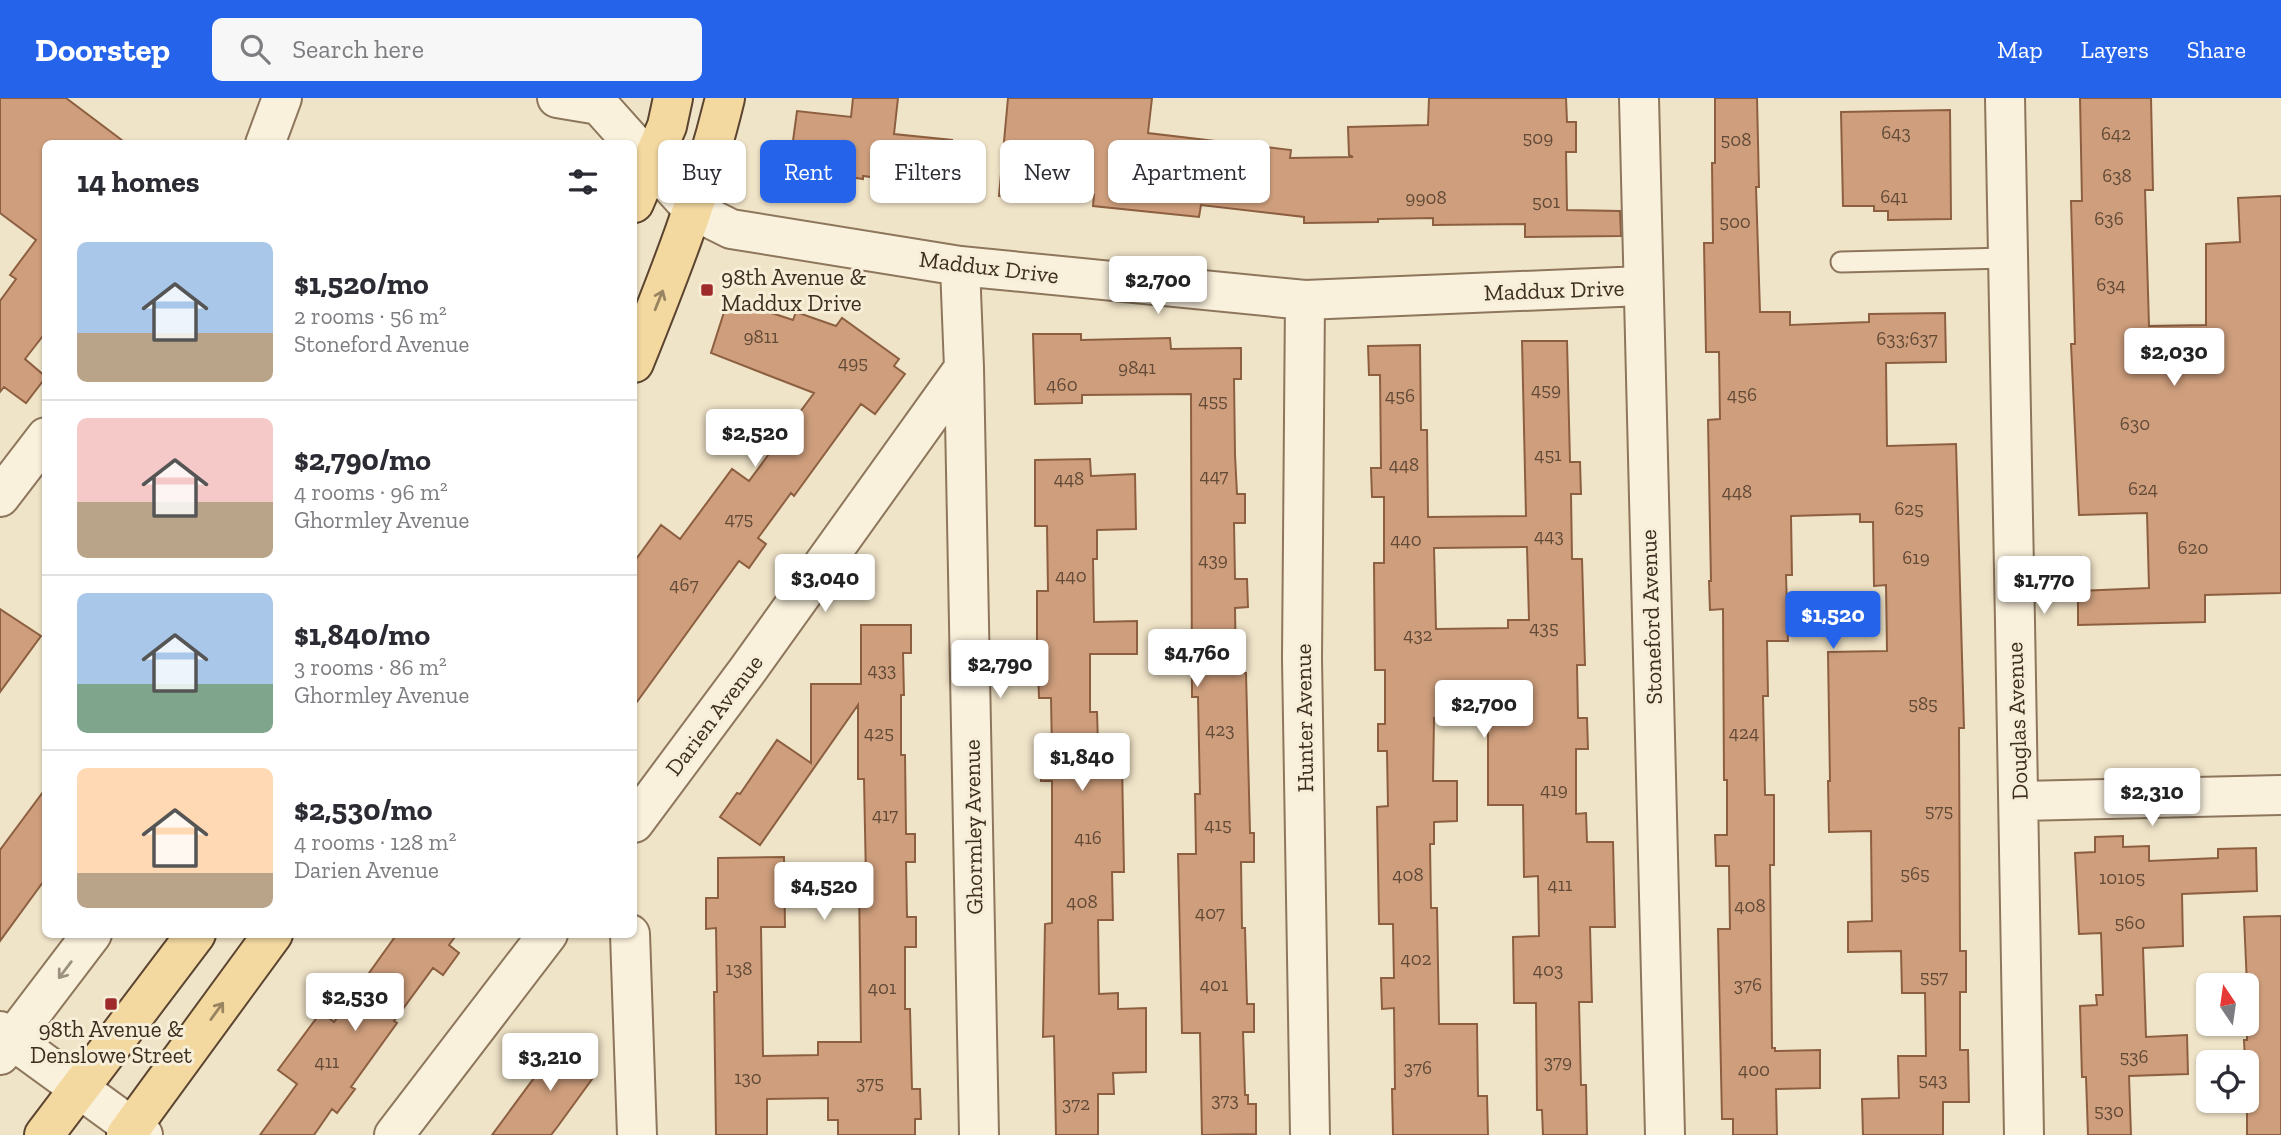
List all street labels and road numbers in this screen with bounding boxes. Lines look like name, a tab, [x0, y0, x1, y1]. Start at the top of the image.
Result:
street label: Maddux Drive	[918, 245, 1060, 289]
street label: Maddux Drive	[1483, 274, 1625, 306]
street label: Stoneford Avenue	[1634, 529, 1668, 705]
street label: Douglas Avenue	[2000, 641, 2034, 801]
street label: Hunter Avenue	[1289, 643, 1319, 793]
street label: Darien Avenue	[659, 649, 769, 781]
street label: Ghormley Avenue	[957, 739, 989, 915]

